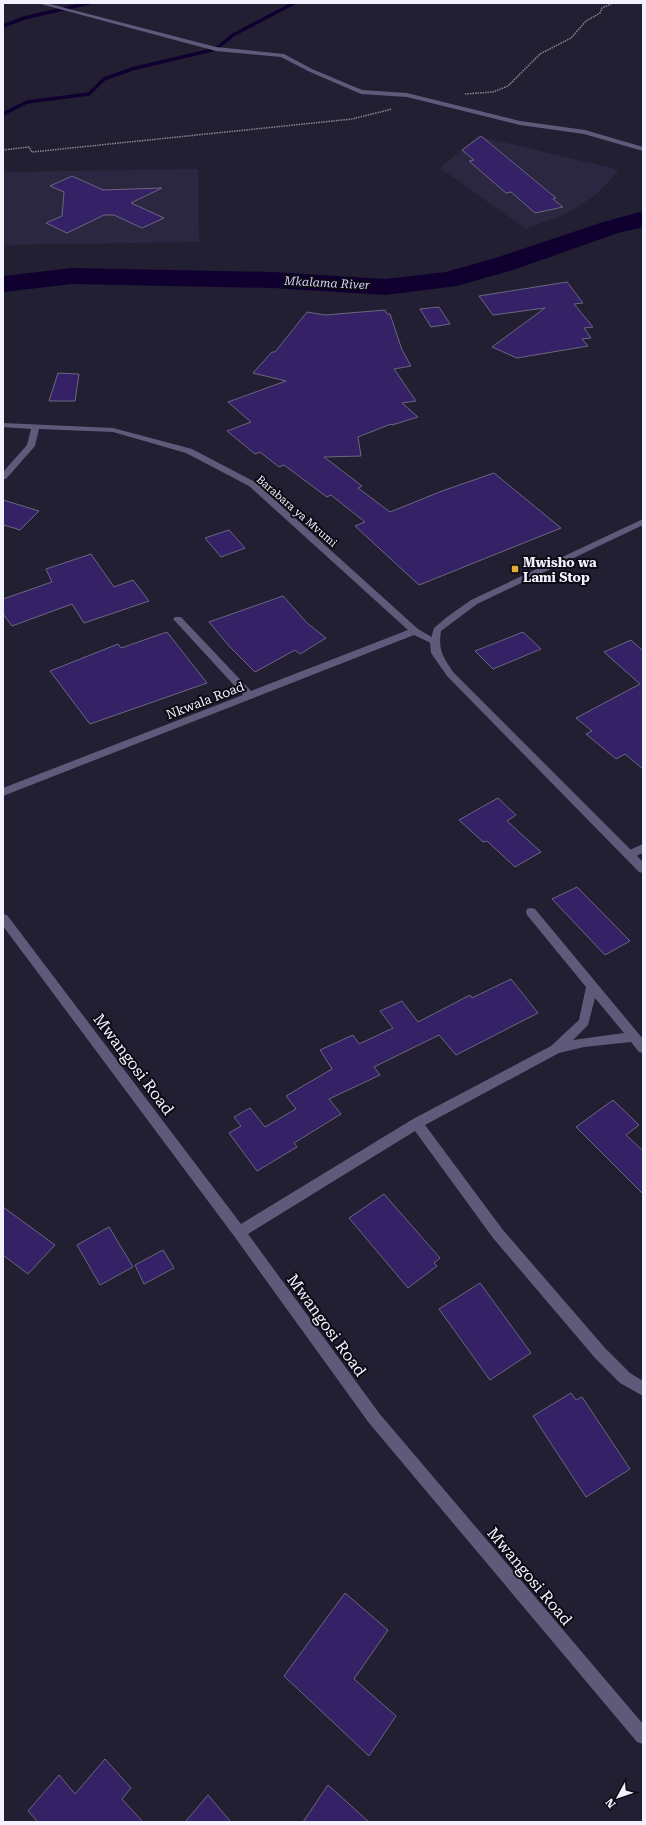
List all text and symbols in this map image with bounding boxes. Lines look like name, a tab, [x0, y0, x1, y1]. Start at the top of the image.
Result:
water label: Mkalama River	[283, 274, 370, 292]
street label: Barabara ya Mvumi	[254, 473, 340, 550]
place label: Mwisho wa Lami Stop	[523, 555, 597, 585]
marker: Mwisho wa Lami Stop	[510, 564, 520, 574]
street label: Nkwala Road	[164, 678, 247, 722]
street label: Mwangosi Road	[89, 1010, 178, 1119]
street label: Mwangosi Road	[283, 1270, 370, 1380]
street label: Mwangosi Road	[483, 1524, 576, 1629]
north arrow	[598, 1777, 638, 1817]
text: N	[603, 1795, 618, 1811]

